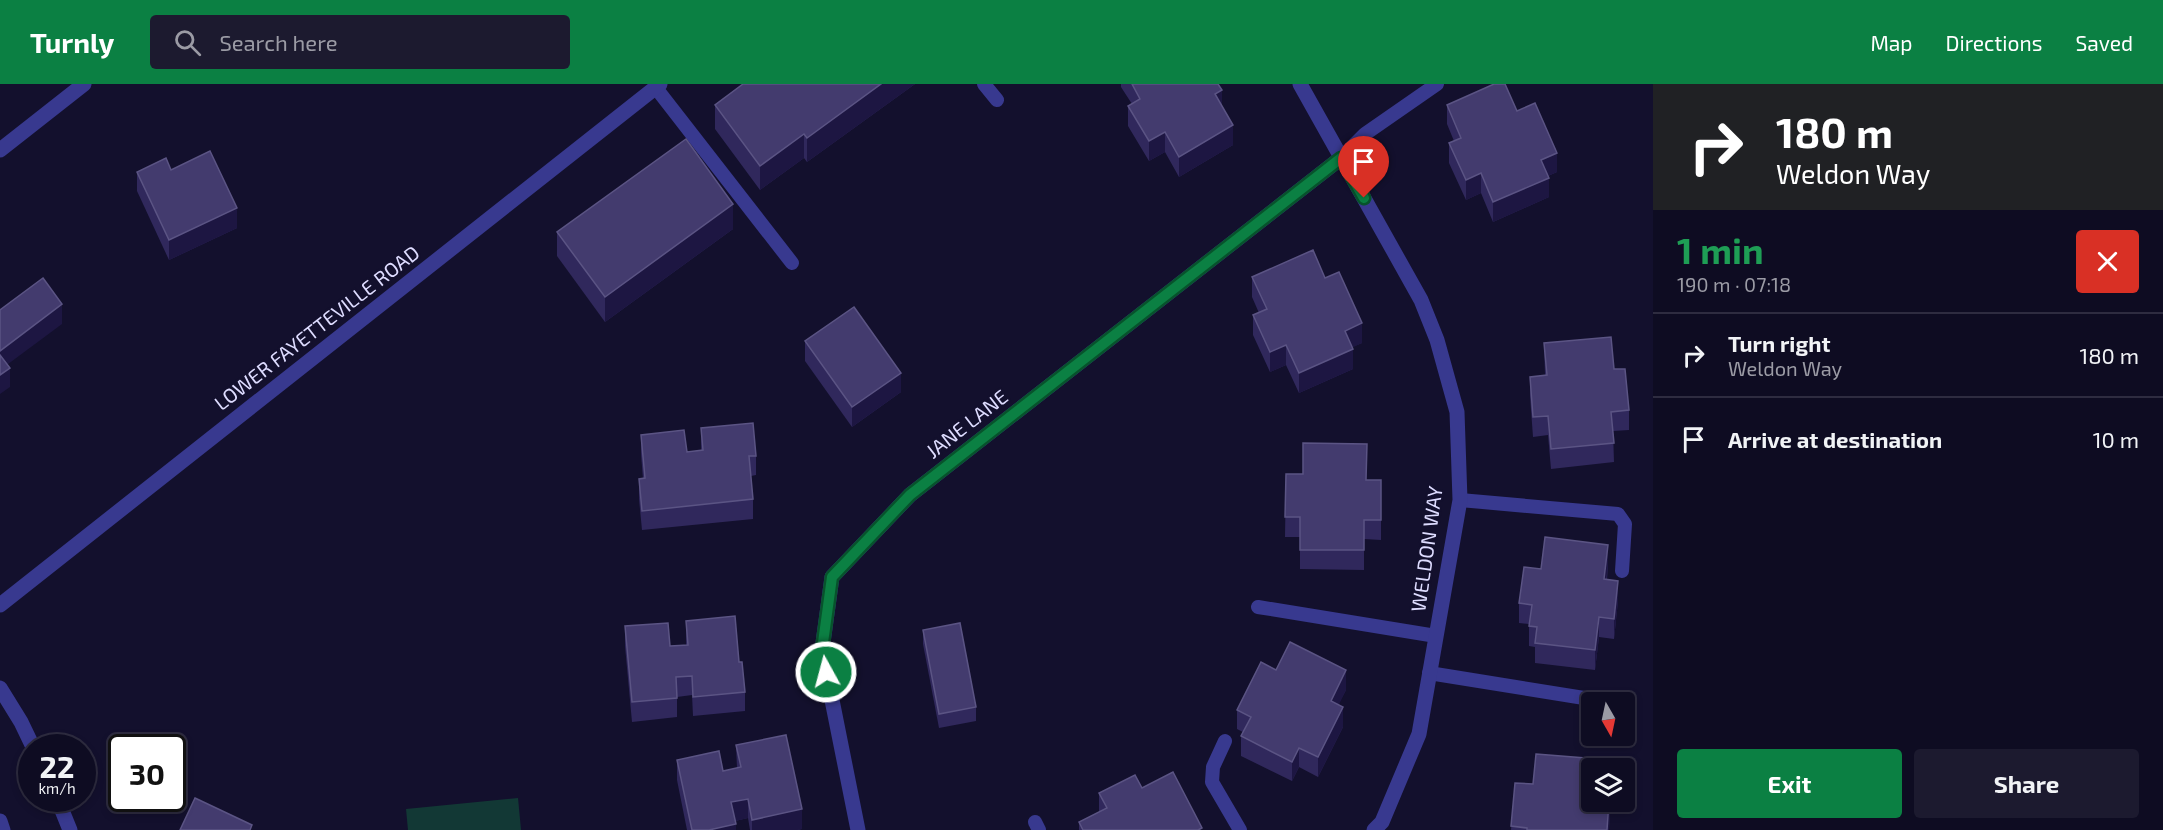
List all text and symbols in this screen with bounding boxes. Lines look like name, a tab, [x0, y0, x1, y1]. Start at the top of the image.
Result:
search box	[150, 15, 570, 69]
text: Turnly	[30, 25, 114, 59]
icon: search	[171, 26, 204, 59]
text: Search here	[219, 29, 338, 55]
text: Map	[1870, 30, 1913, 55]
text: Directions	[1946, 30, 2042, 55]
text: Saved	[2075, 30, 2133, 55]
text: 180 m	[1776, 106, 1893, 156]
icon: right	[1677, 108, 1755, 186]
pin	[1338, 136, 1389, 198]
icon: arrive	[1347, 145, 1380, 178]
text: Weldon Way	[1776, 157, 1930, 189]
text: 1 min	[1677, 228, 1764, 271]
button: close	[2076, 230, 2139, 293]
street label: LOWER FAYETTEVILLE ROAD	[209, 240, 424, 415]
text: 190 m · 07:18	[1677, 272, 1791, 296]
text: Turn right	[1728, 330, 1830, 356]
icon: right	[1677, 339, 1710, 372]
text: 180 m	[2079, 342, 2139, 368]
text: Weldon Way	[1728, 356, 1842, 380]
street label: JANE LANE	[921, 384, 1012, 463]
icon: arrive	[1677, 423, 1710, 456]
text: Arrive at destination	[1728, 426, 1942, 452]
text: 10 m	[2093, 426, 2139, 452]
street label: WELDON WAY	[1405, 484, 1447, 613]
position arrow	[794, 640, 858, 704]
north arrow	[1581, 692, 1635, 746]
map controls	[1581, 692, 1635, 812]
speed limit sign: 30	[108, 734, 186, 812]
text: 22	[40, 748, 74, 784]
button: Exit	[1677, 749, 1902, 818]
button: Share	[1914, 749, 2139, 818]
button: layers	[1581, 758, 1635, 812]
text: km/h	[38, 779, 76, 797]

